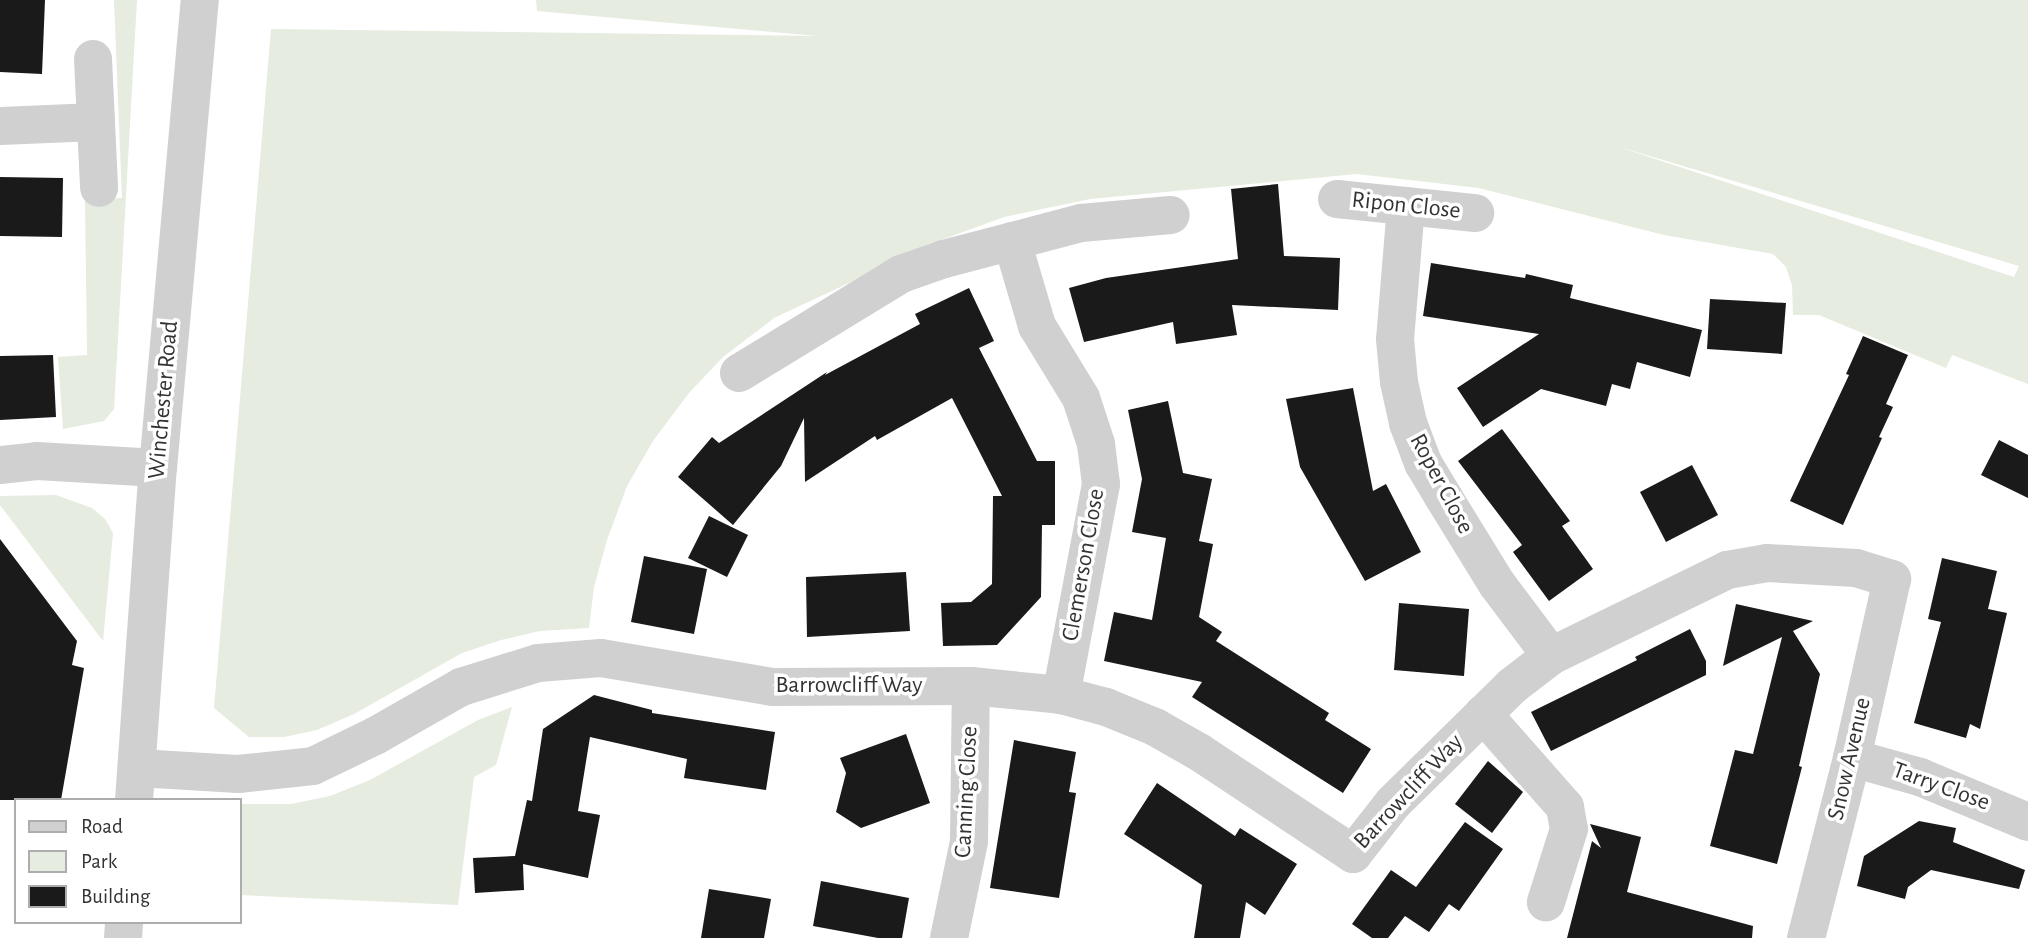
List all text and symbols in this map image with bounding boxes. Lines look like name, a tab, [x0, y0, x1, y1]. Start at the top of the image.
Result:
street label: Ripon Close	[1350, 186, 1462, 226]
street label: Winchester Road	[143, 319, 185, 481]
street label: Roper Close	[1403, 429, 1479, 539]
street label: Clemerson Close	[1056, 486, 1112, 644]
street label: Barrowcliff Way	[775, 672, 923, 700]
street label: Snow Avenue	[1822, 695, 1878, 823]
street label: Canning Close	[949, 725, 985, 859]
street label: Barrowcliff Way	[1348, 728, 1470, 856]
street label: Tarry Close	[1889, 756, 1993, 818]
legend	[14, 798, 242, 924]
text: Road	[81, 816, 123, 837]
text: Park	[81, 851, 117, 872]
text: Building	[81, 886, 150, 907]

